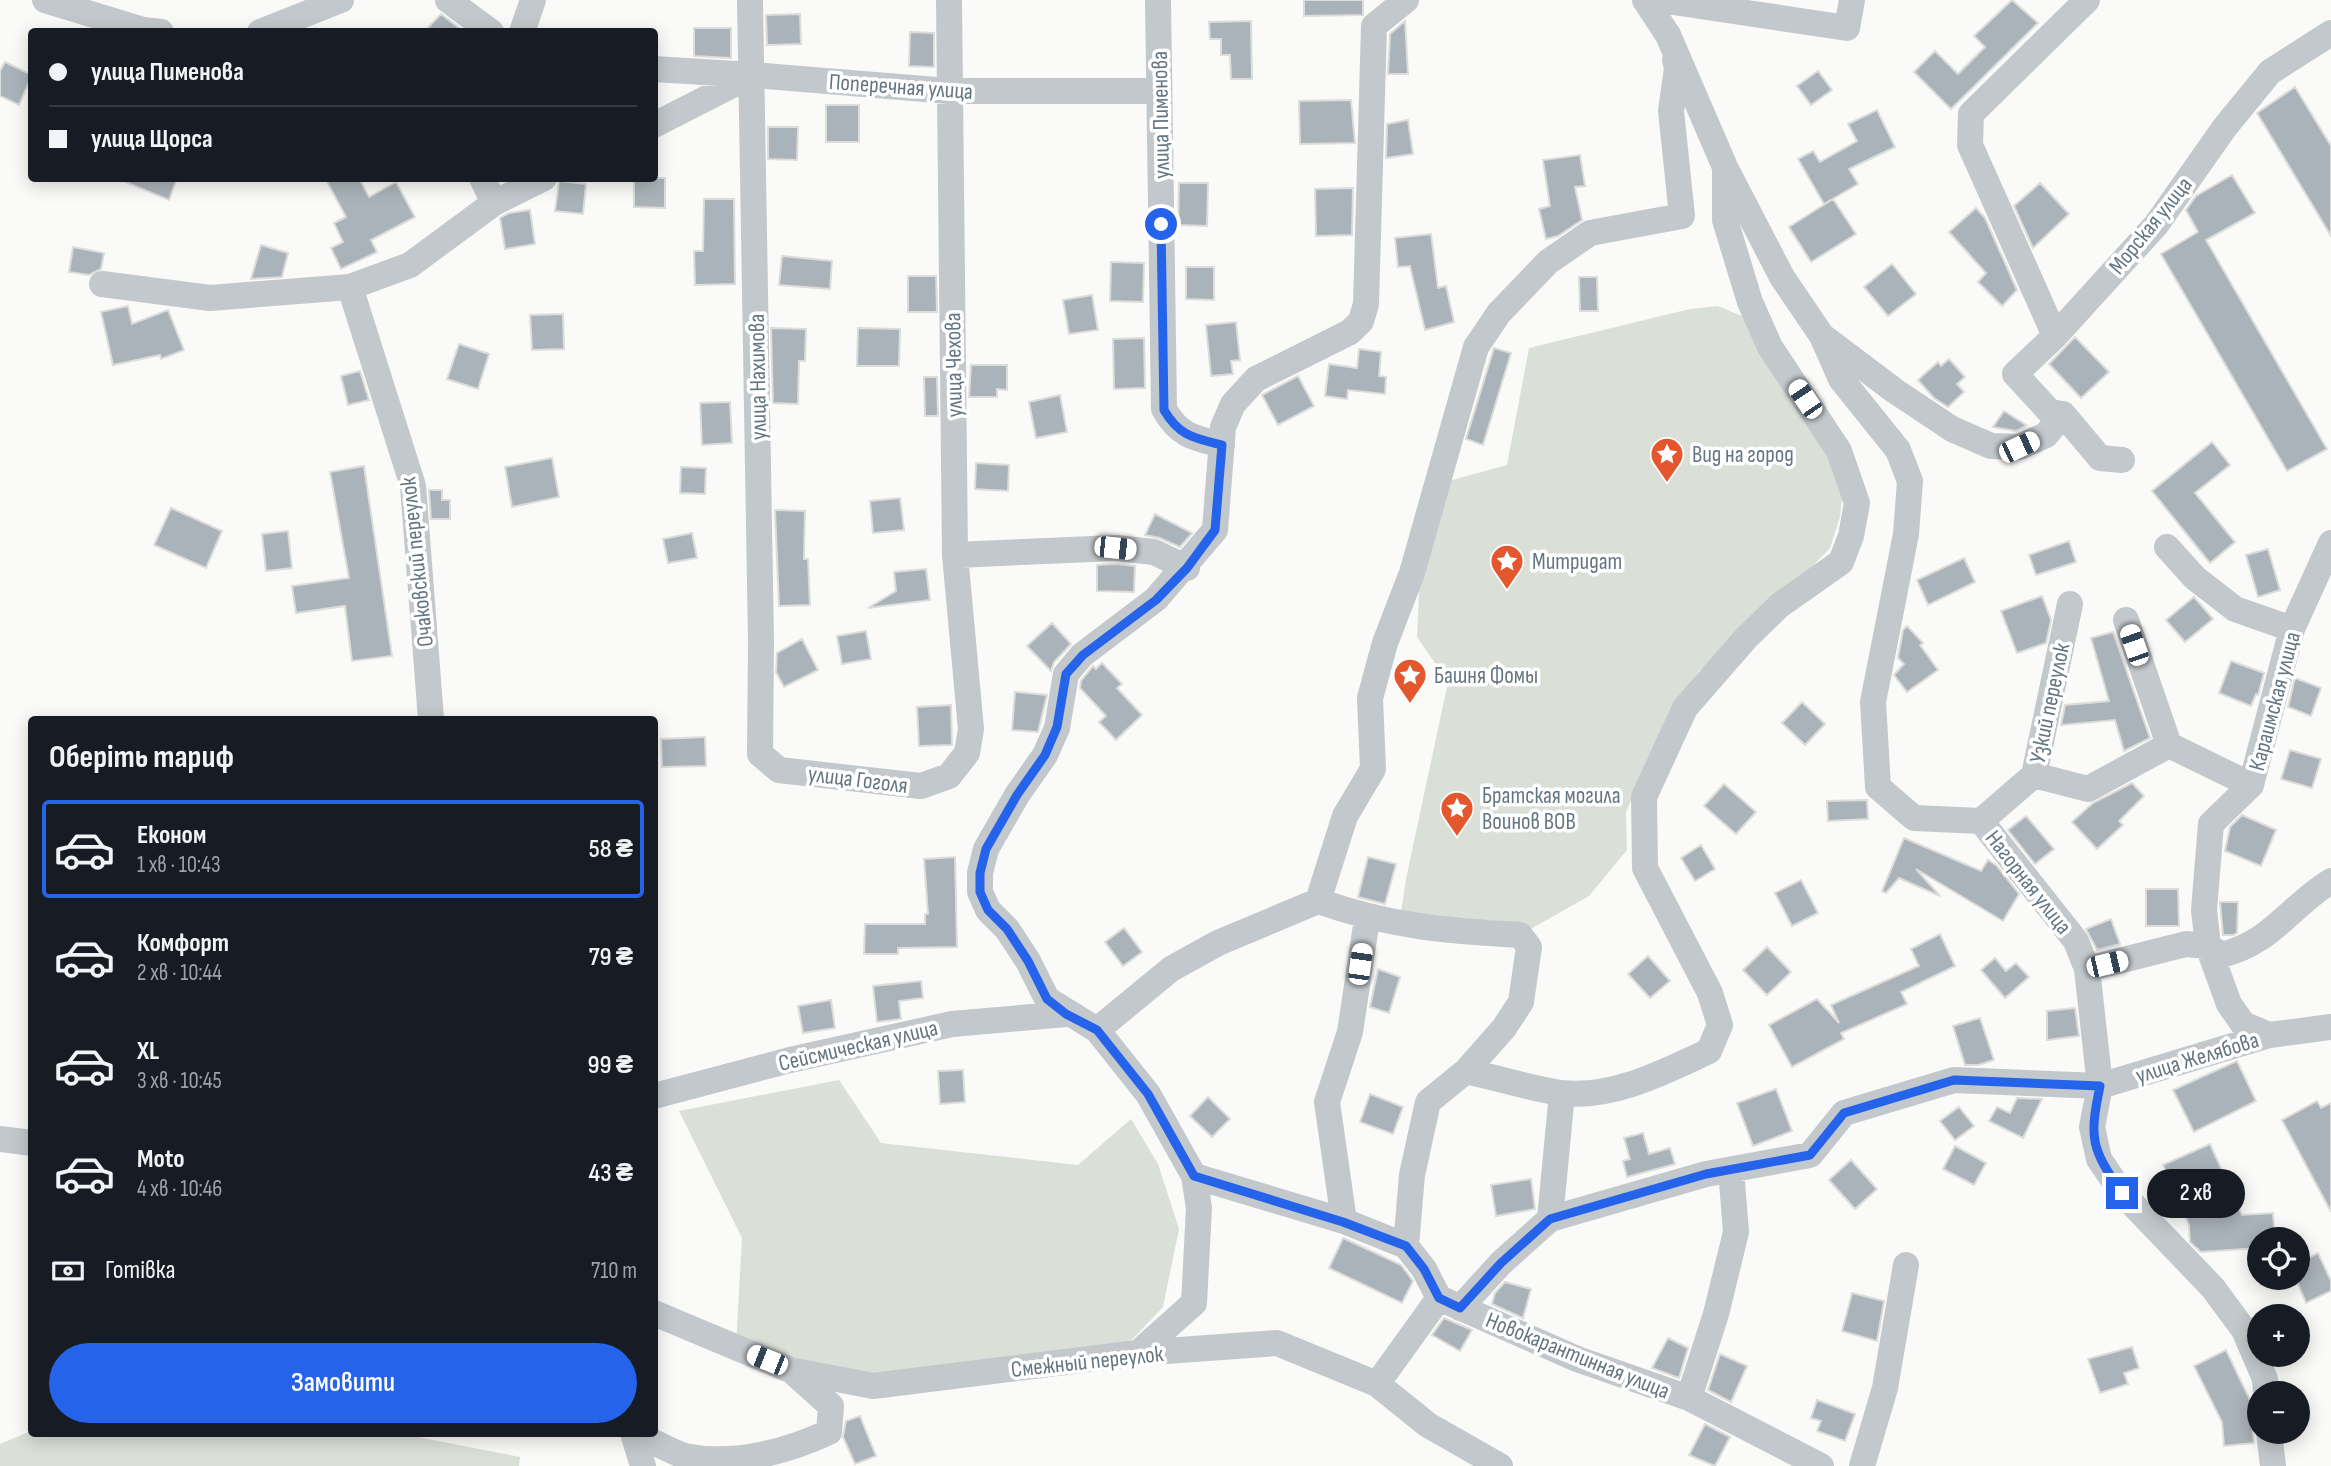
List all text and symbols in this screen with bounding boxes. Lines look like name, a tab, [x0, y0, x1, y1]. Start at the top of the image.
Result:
street label: улица Пименова	[1146, 51, 1176, 179]
text: улица Пименова	[91, 57, 244, 88]
street label: Поперечная улица	[828, 68, 974, 106]
text: улица Щорса	[91, 124, 213, 155]
street label: Морская улица	[2103, 171, 2198, 280]
route start	[1145, 208, 1177, 240]
street label: улица Чехова	[939, 312, 969, 418]
street label: улица Нахимова	[743, 314, 773, 440]
car	[1785, 376, 1826, 422]
car	[1996, 429, 2043, 465]
place icon: Вид на город	[1648, 435, 1686, 484]
place label: Вид на город	[1692, 441, 1794, 469]
street label: Очаковский переулок	[394, 475, 440, 648]
car	[1094, 535, 1137, 561]
place icon: Митридат	[1488, 542, 1526, 591]
place label: Митридат	[1532, 548, 1622, 576]
car	[2118, 622, 2151, 668]
street label: Караимская улица	[2243, 629, 2307, 774]
street label: Узкий переулок	[2024, 640, 2076, 766]
place icon: Башня Фомы	[1391, 656, 1429, 705]
place label: Башня Фомы	[1434, 662, 1538, 690]
text: Оберіть тариф	[49, 738, 234, 777]
street label: улица Гоголя	[807, 760, 909, 800]
place label: Братская могила Воинов ВОВ	[1482, 782, 1621, 836]
place icon: Братская могила Воинов ВОВ	[1438, 789, 1476, 838]
icon: car	[53, 818, 116, 881]
text: Економ	[137, 820, 206, 851]
street label: Нагорная улица	[1979, 825, 2077, 940]
text: 58 ₴	[589, 834, 633, 865]
text: 1 хв · 10:43	[137, 851, 221, 879]
icon: car	[53, 926, 116, 989]
text: Комфорт	[137, 928, 229, 959]
text: 79 ₴	[589, 942, 633, 973]
car	[1347, 942, 1374, 986]
car	[2085, 949, 2130, 979]
text: 2 хв · 10:44	[137, 959, 222, 987]
street label: Сейсмическая улица	[776, 1014, 941, 1078]
street label: улица Желябова	[2132, 1026, 2262, 1090]
icon: car	[53, 1034, 116, 1097]
text: XL	[137, 1036, 159, 1067]
text: 99 ₴	[588, 1050, 633, 1081]
text: 3 хв · 10:45	[137, 1067, 222, 1095]
icon: car	[53, 1142, 116, 1205]
text: Moto	[137, 1144, 185, 1175]
text: 43 ₴	[589, 1158, 633, 1189]
callout: 2 хв	[2146, 1168, 2244, 1218]
text: 4 хв · 10:46	[137, 1175, 222, 1203]
route end	[2106, 1177, 2138, 1209]
text: 2 хв	[2180, 1179, 2212, 1207]
map controls	[2247, 1227, 2310, 1444]
button: locate	[2247, 1227, 2310, 1290]
icon: cash	[49, 1252, 87, 1290]
text: Готівка	[105, 1255, 176, 1286]
text: 710 m	[591, 1257, 637, 1285]
button: +	[2247, 1304, 2310, 1367]
street label: Новокарантинная улица	[1482, 1306, 1674, 1406]
street label: Смежный переулок	[1010, 1340, 1165, 1384]
car	[744, 1342, 791, 1378]
button: Замовити	[49, 1343, 637, 1423]
button: −	[2247, 1381, 2310, 1444]

